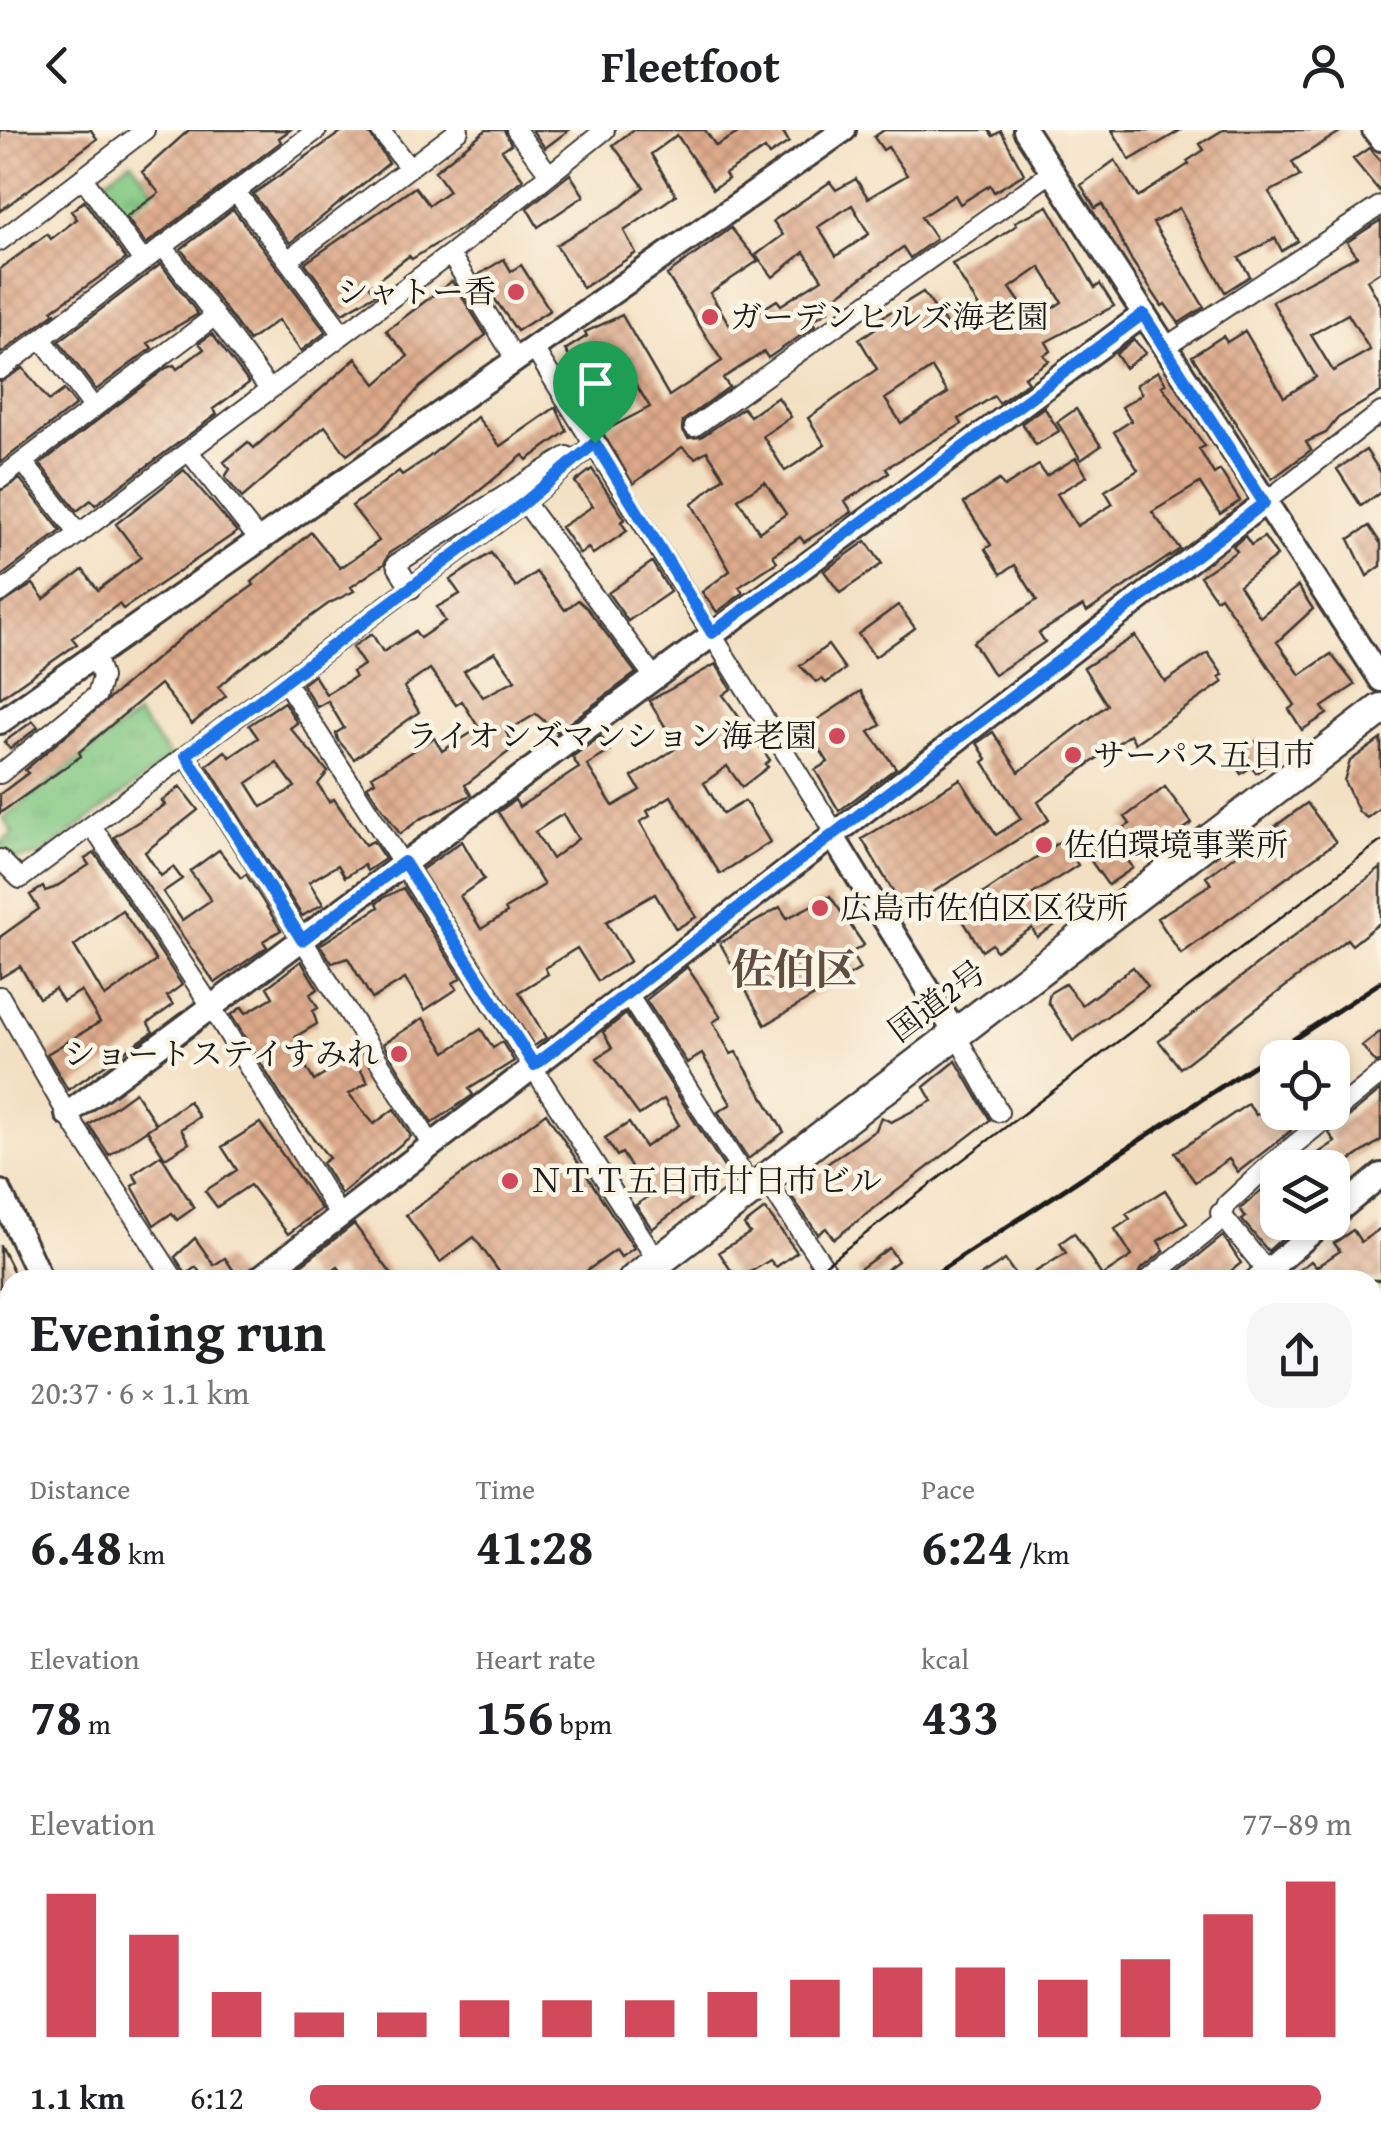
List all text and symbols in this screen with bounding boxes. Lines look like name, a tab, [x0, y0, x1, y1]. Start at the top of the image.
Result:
text: Fleetfoot	[601, 33, 780, 98]
icon: back	[30, 38, 85, 93]
icon: person	[1296, 38, 1351, 93]
place label: シャトー香	[337, 268, 496, 315]
marker: シャトー香	[505, 281, 527, 303]
place label: ガーデンヒルズ海老園	[730, 293, 1048, 340]
marker: ガーデンヒルズ海老園	[699, 306, 721, 328]
pin	[553, 341, 638, 444]
icon: arrive	[568, 356, 623, 411]
place label: ライオンズマンション海老園	[406, 712, 817, 759]
marker: ライオンズマンション海老園	[826, 725, 848, 747]
place label: サーパス五日市	[1093, 731, 1315, 778]
marker: サーパス五日市	[1062, 744, 1084, 766]
place label: 佐伯環境事業所	[1064, 821, 1288, 868]
marker: 佐伯環境事業所	[1033, 834, 1055, 856]
place label: 広島市佐伯区区役所	[840, 884, 1128, 931]
marker: 広島市佐伯区区役所	[809, 897, 831, 919]
district label: 佐伯区	[731, 938, 857, 999]
street label: 国道2号	[878, 948, 995, 1053]
place label: ショートステイすみれ	[64, 1030, 379, 1077]
map controls	[1260, 1040, 1350, 1240]
button: locate	[1260, 1040, 1350, 1130]
marker: ショートステイすみれ	[388, 1043, 410, 1065]
button: layers	[1260, 1150, 1350, 1240]
place label: ＮＴＴ五日市廿日市ビル	[530, 1157, 882, 1204]
marker: ＮＴＴ五日市廿日市ビル	[499, 1170, 521, 1192]
text: Evening run	[30, 1291, 326, 1371]
button: share	[1247, 1303, 1352, 1408]
text: 20:37 · 6 × 1.1 km	[30, 1369, 249, 1416]
text: Distance	[30, 1468, 130, 1509]
text: Time	[476, 1468, 535, 1509]
text: Pace	[921, 1468, 975, 1509]
text: 6.48	[30, 1509, 122, 1582]
text: 41:28	[476, 1509, 593, 1582]
text: 6:24	[921, 1509, 1013, 1582]
text: km	[122, 1533, 165, 1574]
text: /km	[1013, 1533, 1070, 1574]
text: Elevation	[30, 1638, 140, 1679]
text: Heart rate	[476, 1638, 596, 1679]
text: kcal	[921, 1638, 969, 1679]
text: 78	[30, 1679, 82, 1752]
text: 156	[476, 1679, 553, 1752]
text: 433	[921, 1679, 999, 1752]
text: m	[82, 1703, 111, 1744]
text: bpm	[553, 1703, 612, 1744]
text: Elevation	[30, 1800, 155, 1847]
text: 77–89 m	[1242, 1800, 1352, 1847]
text: 1.1 km	[30, 2074, 125, 2121]
text: 6:12	[190, 2074, 244, 2121]

